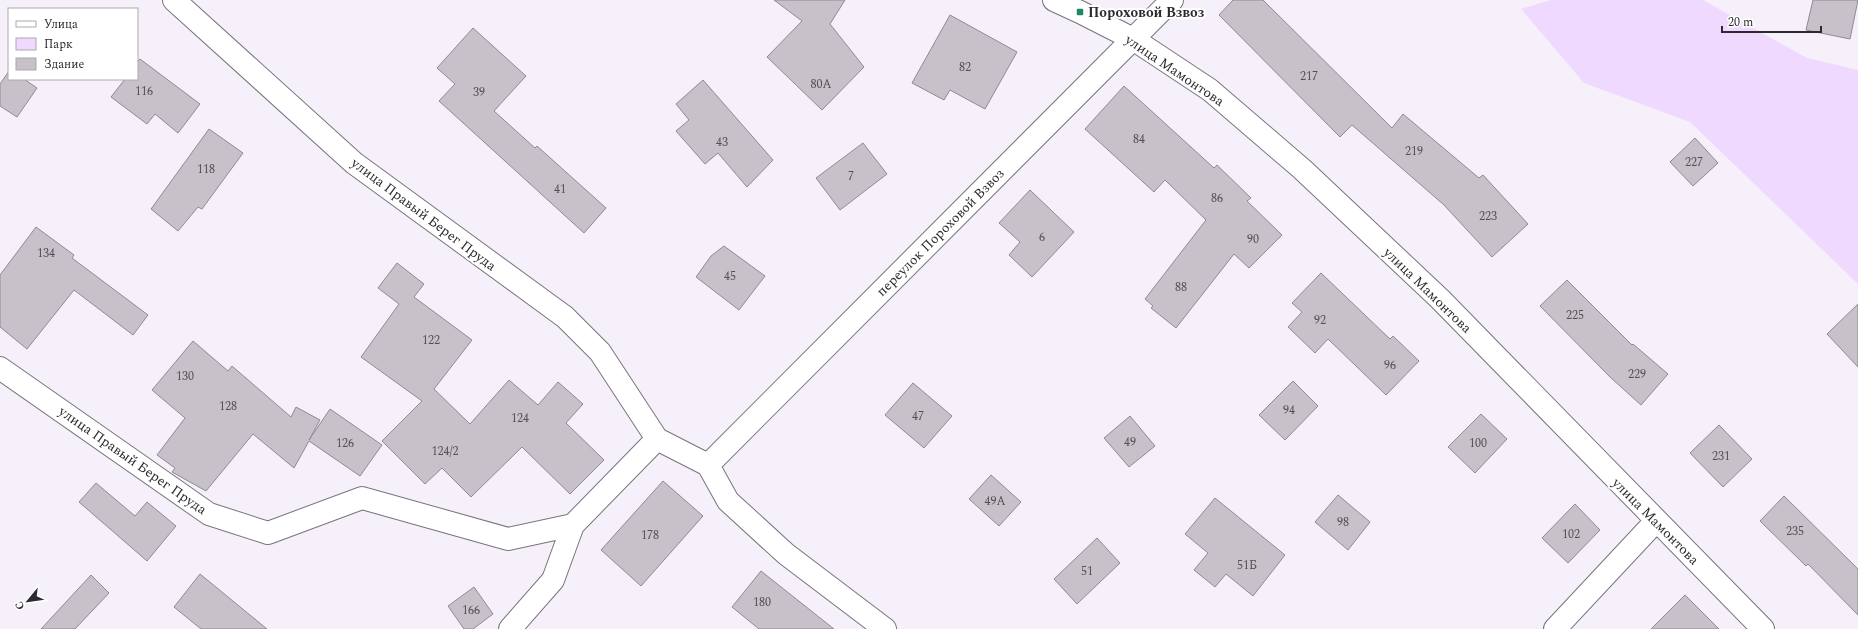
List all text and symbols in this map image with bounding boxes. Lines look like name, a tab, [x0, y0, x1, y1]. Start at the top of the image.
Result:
place label: Пороховой Взвоз	[1088, 2, 1205, 23]
marker: Пороховой Взвоз	[1075, 7, 1085, 17]
legend	[8, 8, 138, 80]
scale bar	[1722, 8, 1821, 34]
text: 20 m	[1728, 13, 1753, 32]
text: Улица	[44, 15, 78, 34]
street label: улица Мамонтова	[1120, 29, 1229, 112]
text: Парк	[44, 35, 73, 54]
text: Здание	[44, 55, 84, 74]
house number: 82	[959, 58, 971, 77]
house number: 217	[1300, 67, 1318, 86]
house number: 80А	[810, 75, 832, 94]
house number: 116	[135, 82, 153, 101]
house number: 39	[473, 83, 485, 102]
house number: 84	[1133, 130, 1145, 149]
house number: 43	[716, 133, 728, 152]
house number: 219	[1405, 142, 1423, 161]
street label: улица Правый Берег Пруда	[346, 152, 501, 276]
house number: 227	[1685, 153, 1703, 172]
house number: 118	[197, 160, 215, 179]
street label: переулок Пороховой Взвоз	[871, 163, 1009, 301]
house number: 7	[848, 167, 854, 186]
house number: 41	[554, 180, 566, 199]
house number: 86	[1211, 189, 1223, 208]
house number: 223	[1479, 207, 1497, 226]
house number: 6	[1039, 228, 1045, 247]
house number: 90	[1247, 230, 1259, 249]
street label: улица Мамонтова	[1378, 242, 1477, 338]
house number: 134	[37, 244, 55, 263]
house number: 45	[724, 267, 736, 286]
house number: 88	[1175, 278, 1187, 297]
house number: 225	[1566, 306, 1584, 325]
house number: 92	[1314, 311, 1326, 330]
house number: 122	[422, 331, 440, 350]
house number: 96	[1384, 356, 1396, 375]
house number: 229	[1628, 365, 1646, 384]
house number: 130	[176, 367, 194, 386]
house number: 128	[219, 397, 237, 416]
street label: улица Правый Берег Пруда	[53, 400, 211, 520]
house number: 94	[1283, 401, 1295, 420]
house number: 47	[912, 407, 924, 426]
house number: 124	[511, 409, 529, 428]
house number: 49	[1124, 433, 1136, 452]
house number: 126	[336, 434, 354, 453]
house number: 100	[1469, 434, 1487, 453]
house number: 124/2	[431, 442, 459, 461]
house number: 231	[1712, 447, 1730, 466]
street label: улица Мамонтова	[1607, 472, 1704, 570]
house number: 49А	[984, 492, 1006, 511]
house number: 98	[1337, 513, 1349, 532]
house number: 235	[1786, 522, 1804, 541]
house number: 102	[1562, 525, 1580, 544]
house number: 178	[641, 526, 659, 545]
house number: 51Б	[1237, 556, 1257, 575]
house number: 51	[1081, 562, 1093, 581]
north arrow	[8, 581, 48, 621]
house number: 180	[753, 593, 771, 612]
text: С	[10, 598, 29, 613]
house number: 166	[462, 601, 480, 620]

